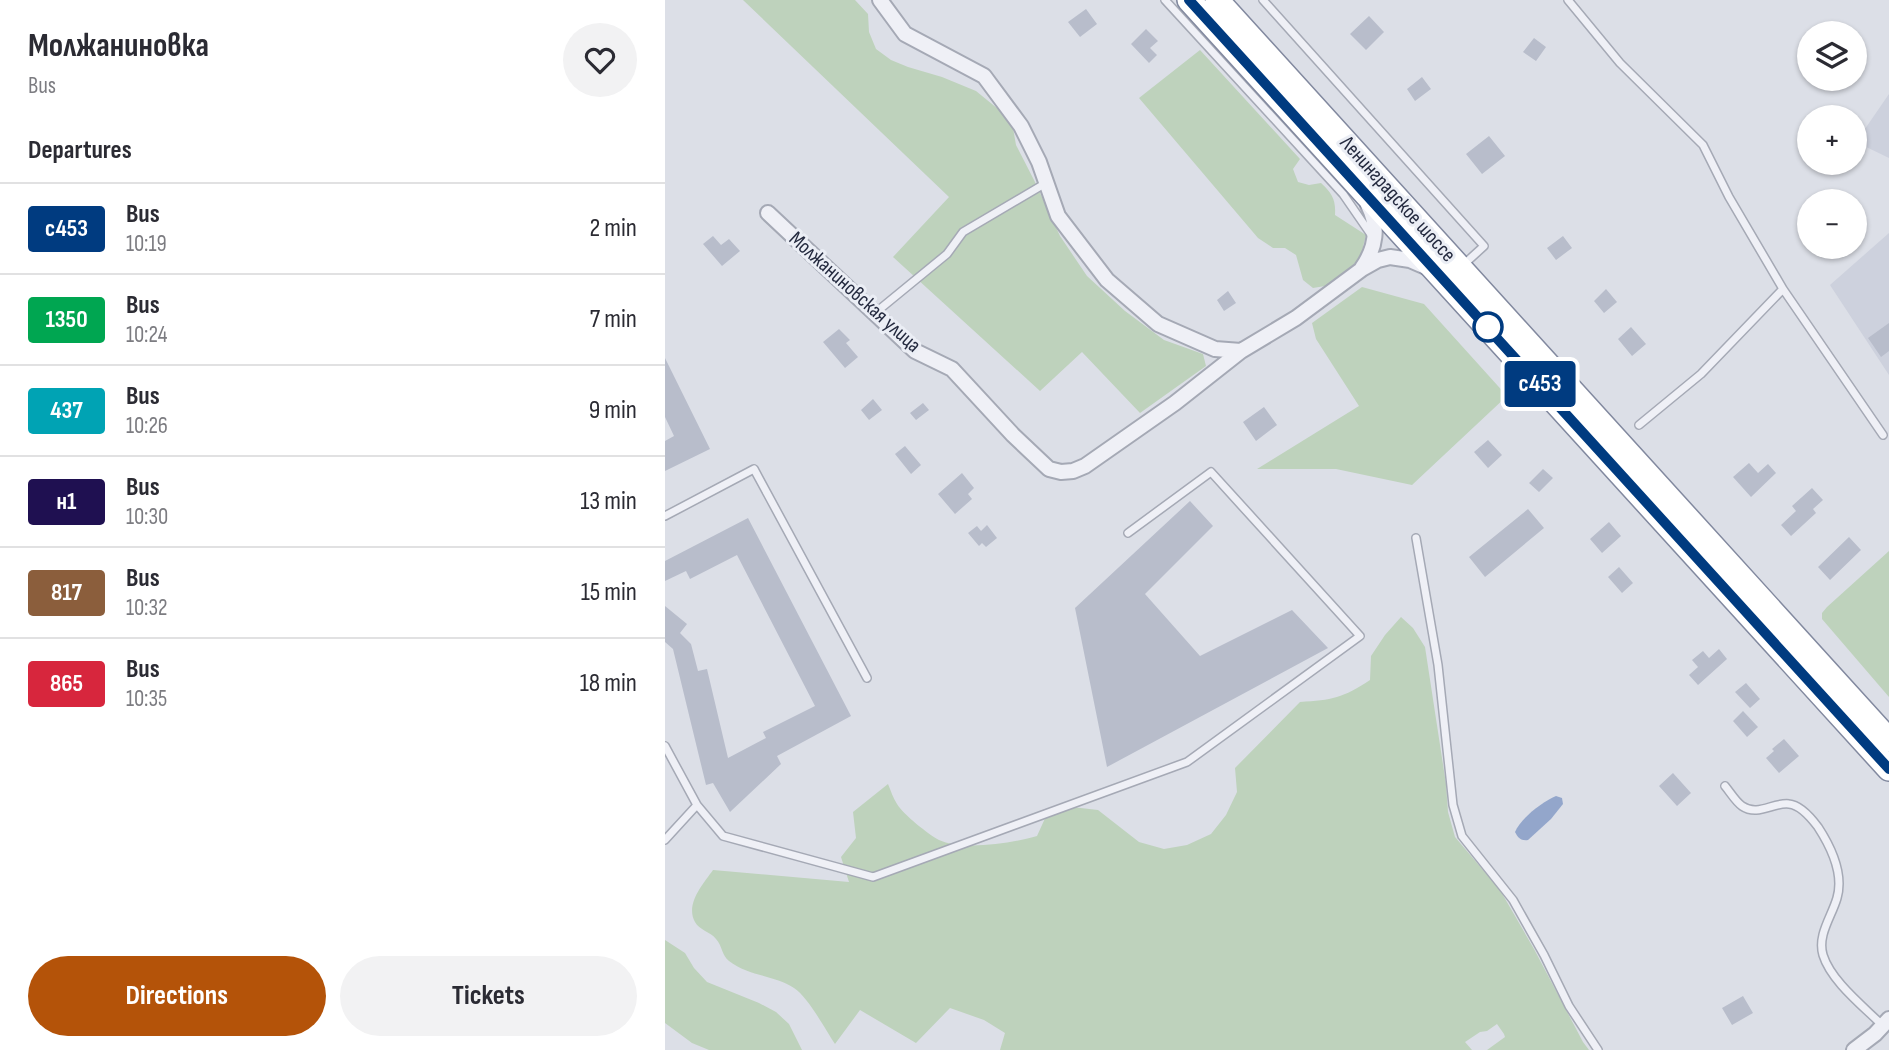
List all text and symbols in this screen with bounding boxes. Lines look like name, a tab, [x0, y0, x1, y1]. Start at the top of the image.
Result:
map controls	[1797, 21, 1867, 259]
button: layers	[1797, 21, 1867, 91]
button: heart	[563, 23, 637, 97]
text: Молжаниновка	[28, 26, 209, 66]
text: Bus	[28, 72, 56, 100]
button: +	[1797, 105, 1867, 175]
street label: Ленинградское шоссе	[1334, 130, 1461, 267]
text: Departures	[28, 135, 132, 166]
button: −	[1797, 189, 1867, 259]
text: Bus	[126, 199, 160, 230]
text: 2 min	[589, 213, 637, 244]
text: с453	[45, 214, 88, 243]
street label: Молжаниновская улица	[784, 226, 926, 358]
text: 10:19	[126, 230, 167, 258]
text: Bus	[126, 290, 160, 321]
text: 7 min	[590, 304, 637, 335]
text: 1350	[45, 305, 88, 334]
unlabelled marker	[1473, 312, 1503, 342]
text: 10:24	[126, 321, 167, 349]
line badge: с453	[1491, 361, 1589, 407]
text: с453	[1519, 369, 1561, 398]
text: Bus	[126, 381, 160, 412]
text: 9 min	[589, 395, 637, 426]
text: 437	[50, 396, 83, 425]
text: 10:26	[126, 412, 168, 440]
text: Bus	[126, 472, 160, 503]
text: 13 min	[580, 486, 637, 517]
text: н1	[57, 487, 76, 516]
text: 10:30	[126, 503, 168, 531]
text: Bus	[126, 563, 160, 594]
text: 15 min	[581, 577, 637, 608]
text: 817	[51, 578, 82, 607]
text: 10:32	[126, 594, 168, 622]
text: Bus	[126, 654, 160, 685]
text: 18 min	[580, 668, 637, 699]
text: 865	[50, 669, 83, 698]
text: 10:35	[126, 685, 167, 713]
button: Directions	[28, 956, 326, 1036]
button: Tickets	[340, 956, 637, 1036]

